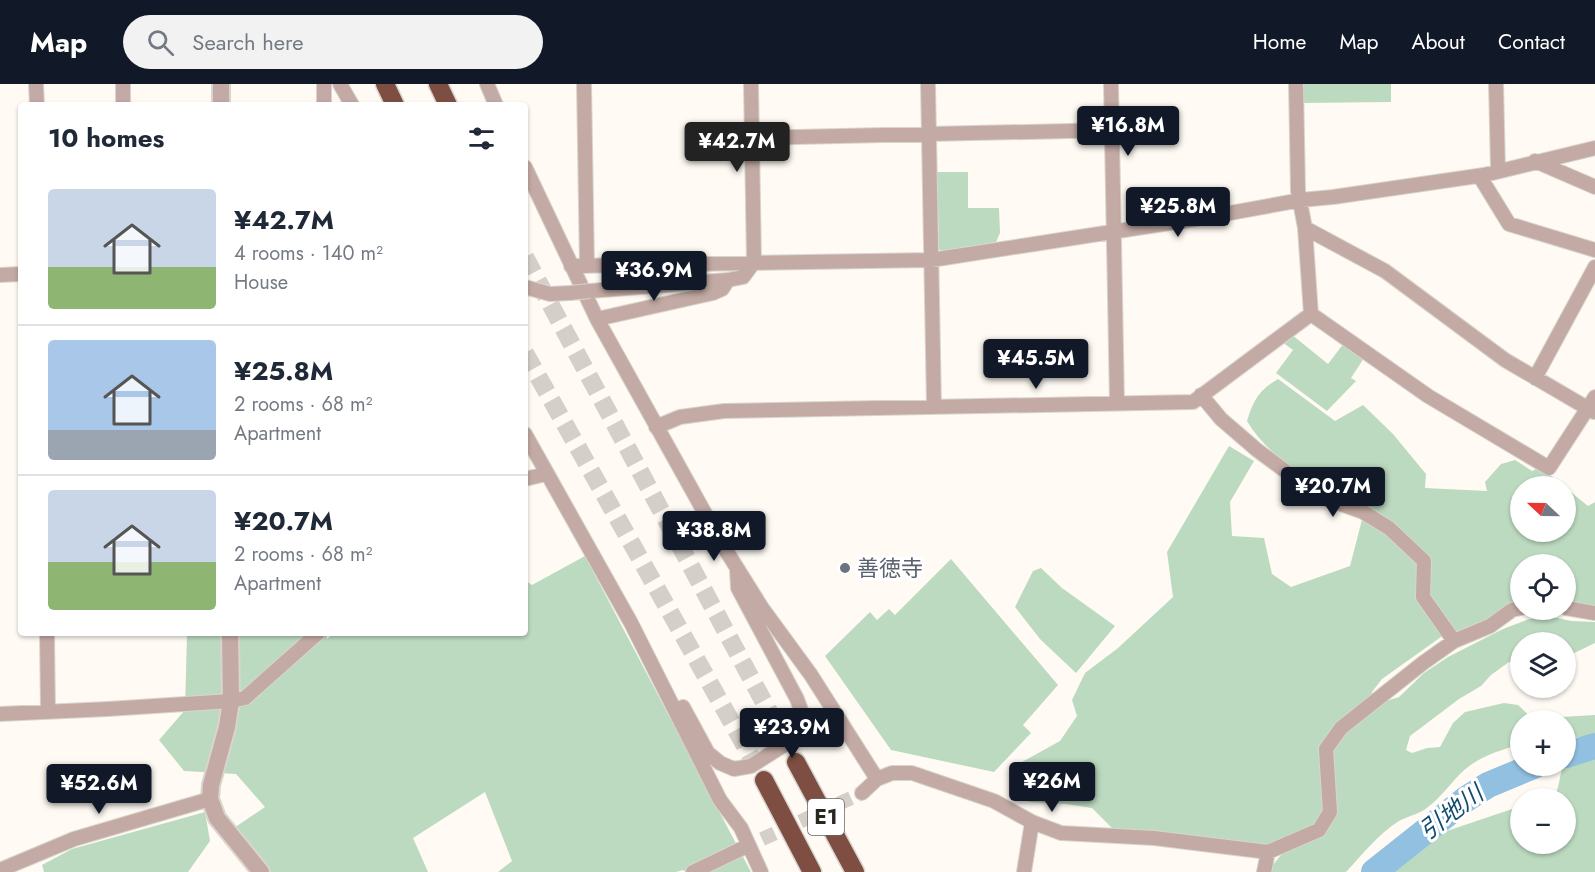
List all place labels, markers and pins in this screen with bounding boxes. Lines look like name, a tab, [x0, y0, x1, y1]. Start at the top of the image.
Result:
pin: ¥16.8M	[1079, 106, 1177, 157]
pin: ¥42.7M	[688, 122, 786, 173]
pin: ¥25.8M	[1129, 187, 1227, 238]
pin: ¥36.9M	[605, 251, 703, 302]
pin: ¥45.5M	[987, 339, 1085, 390]
pin: ¥20.7M	[1284, 467, 1382, 518]
pin: ¥38.8M	[665, 511, 763, 562]
place label: 善徳寺	[857, 552, 923, 584]
marker: 善徳寺	[838, 561, 852, 575]
pin: ¥23.9M	[743, 708, 841, 759]
pin: ¥26M	[1016, 762, 1088, 813]
pin: ¥52.6M	[50, 764, 148, 815]

